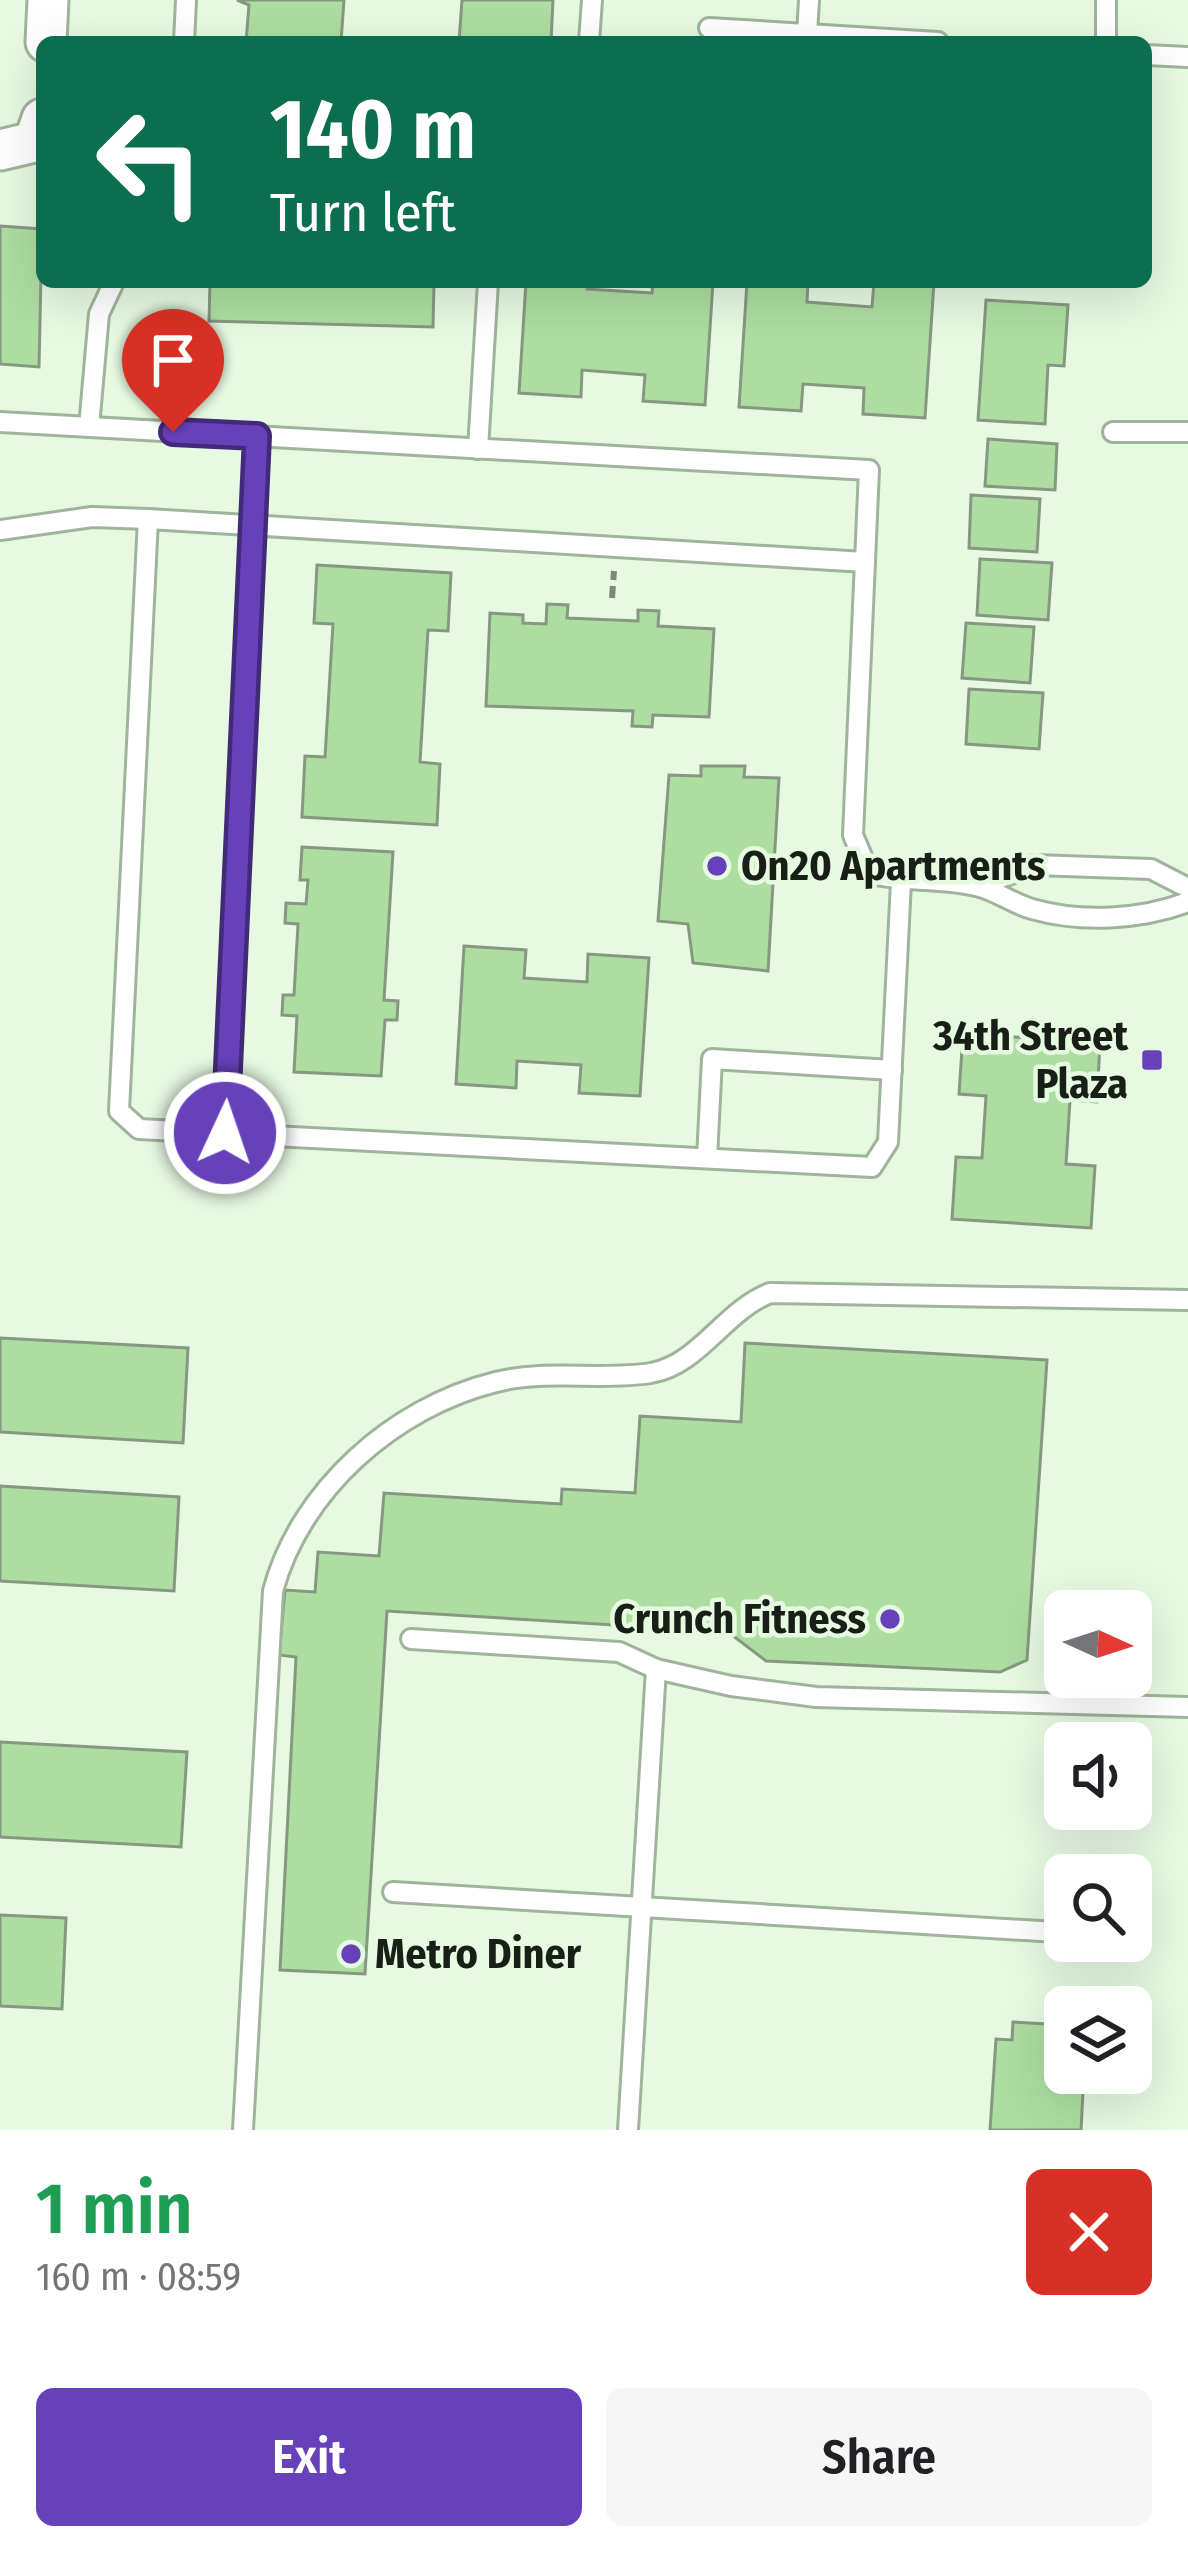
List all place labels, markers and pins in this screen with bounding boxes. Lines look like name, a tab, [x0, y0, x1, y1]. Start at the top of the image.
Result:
pin	[122, 309, 224, 432]
place label: On20 Apartments	[741, 841, 1045, 891]
marker: On20 Apartments	[704, 853, 730, 879]
place label: 34th Street Plaza	[932, 1011, 1129, 1109]
marker: 34th Street Plaza	[1139, 1047, 1165, 1073]
place label: Crunch Fitness	[613, 1594, 866, 1644]
marker: Crunch Fitness	[877, 1606, 903, 1632]
place label: Metro Diner	[375, 1929, 582, 1979]
marker: Metro Diner	[338, 1941, 364, 1967]

